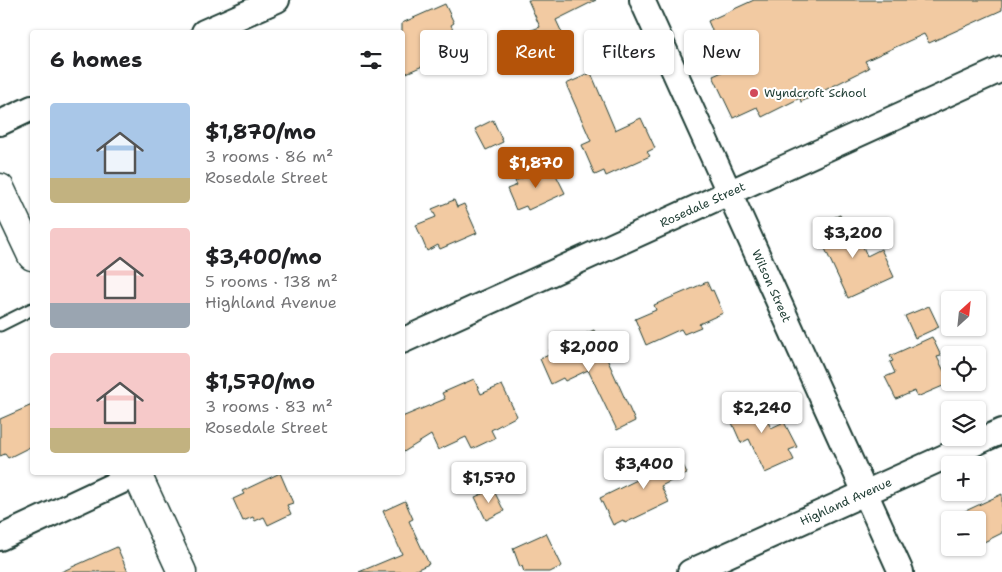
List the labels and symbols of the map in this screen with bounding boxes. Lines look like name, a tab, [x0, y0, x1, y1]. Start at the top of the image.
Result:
place label: Wyndcroft School	[764, 85, 867, 101]
marker: Wyndcroft School	[748, 87, 760, 99]
pin: $1,870	[495, 146, 577, 189]
street label: Rosedale Street	[657, 178, 748, 231]
pin: $3,200	[812, 216, 894, 259]
street label: Wilson Street	[748, 247, 795, 325]
north arrow	[941, 291, 986, 336]
pin: $2,000	[548, 330, 630, 373]
pin: $2,240	[721, 392, 803, 434]
pin: $3,400	[603, 448, 685, 490]
pin: $1,570	[448, 462, 530, 504]
street label: Highland Avenue	[797, 474, 894, 529]

